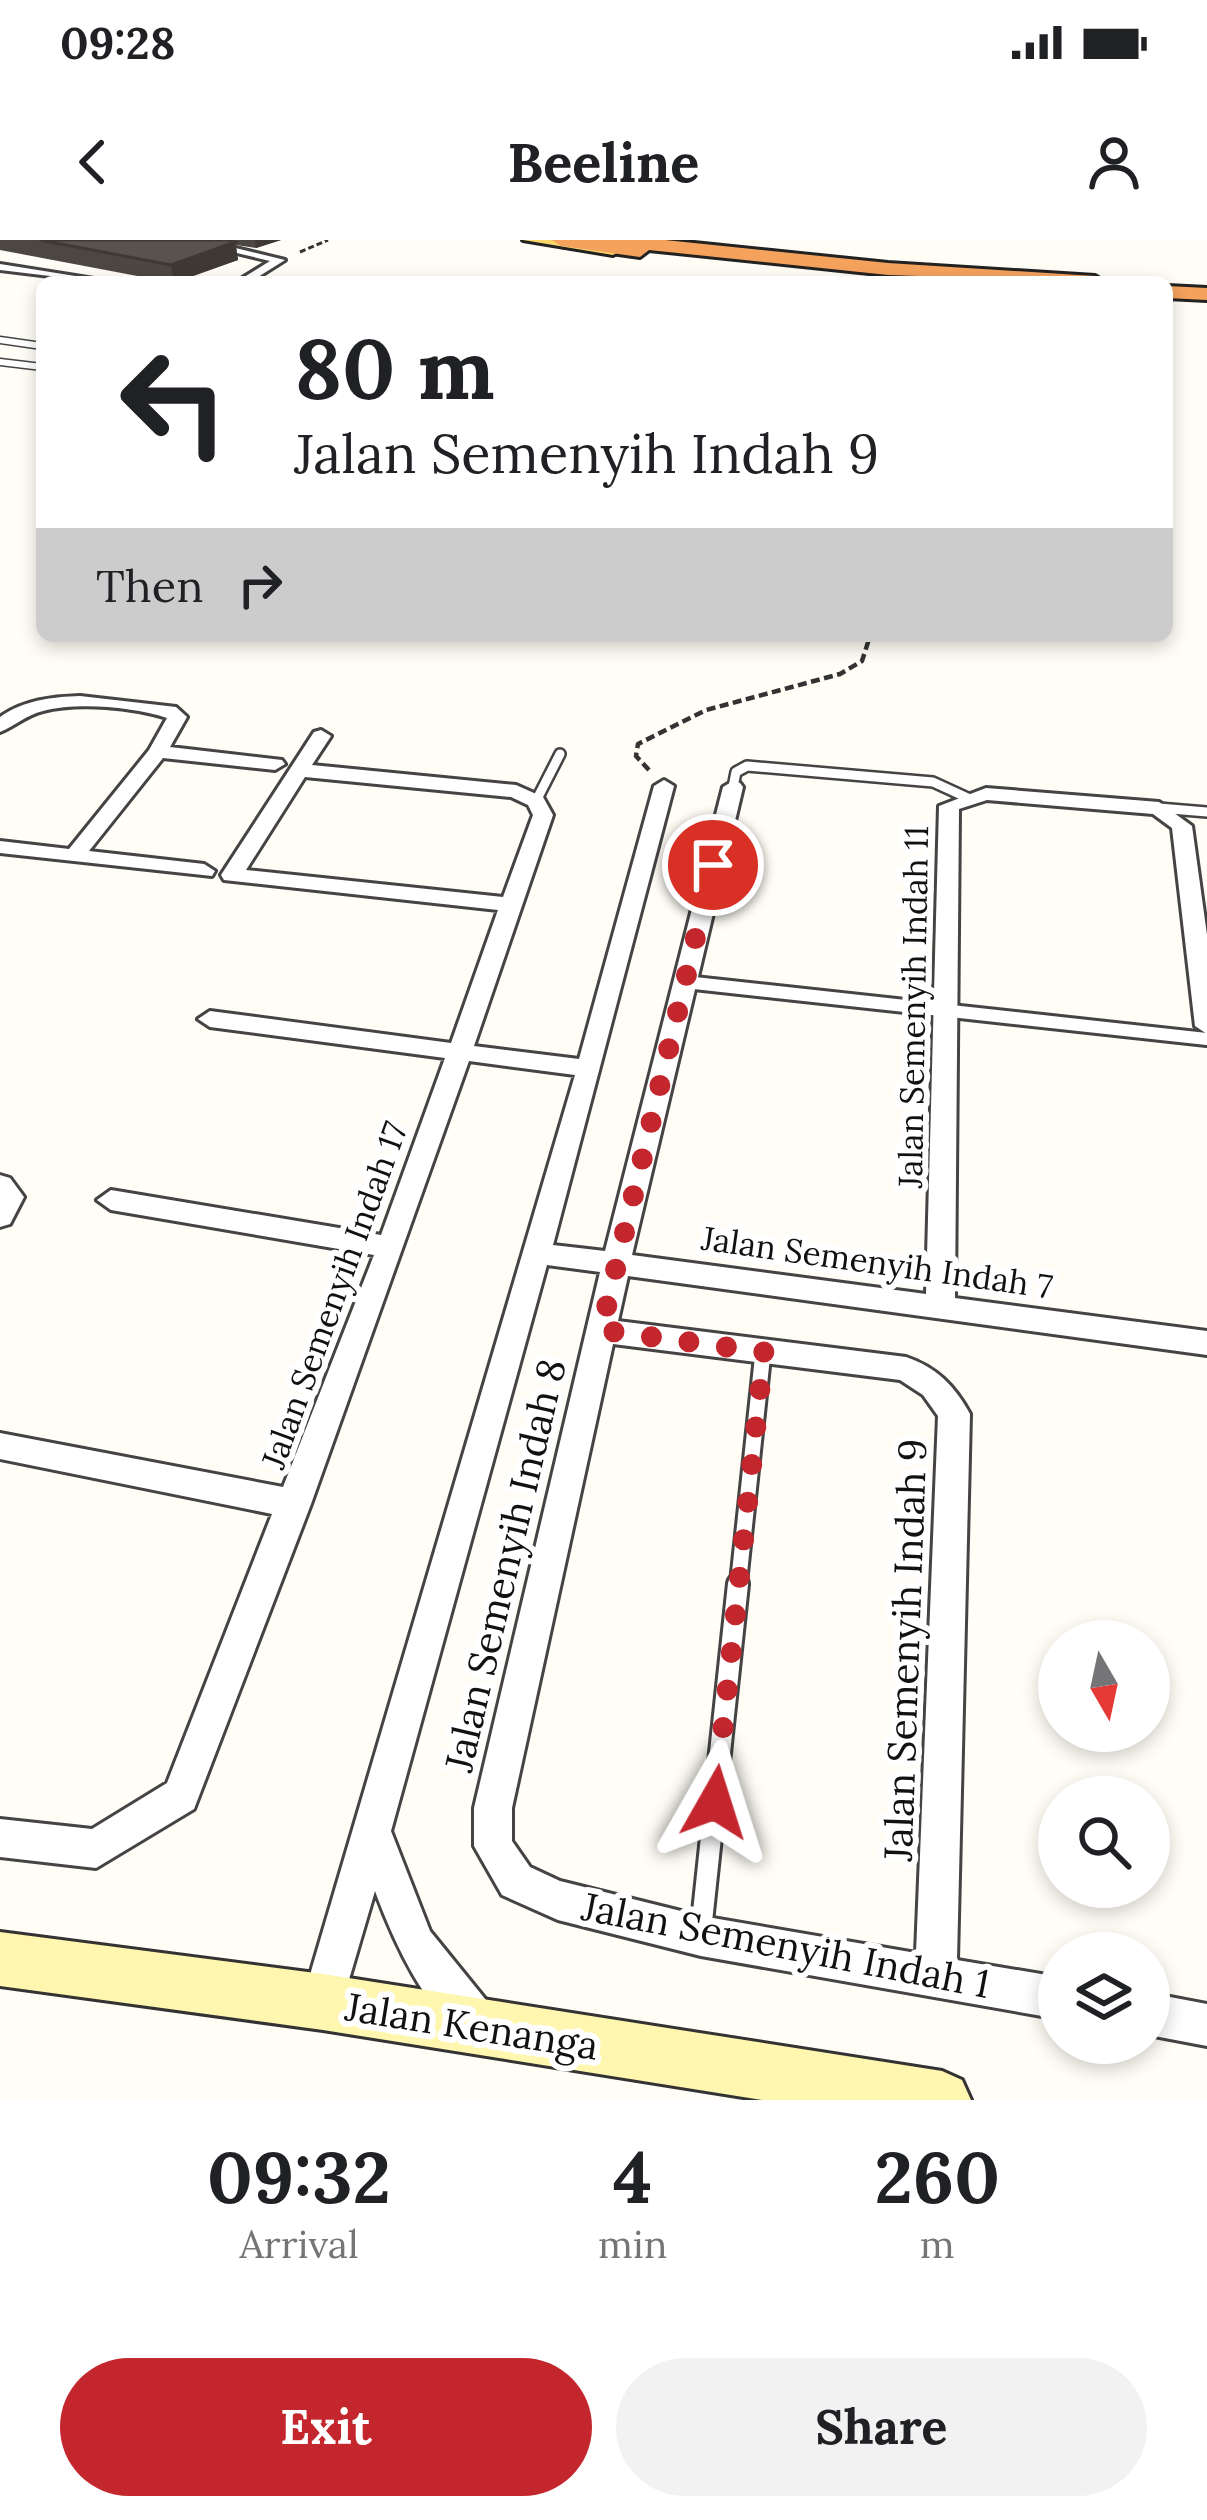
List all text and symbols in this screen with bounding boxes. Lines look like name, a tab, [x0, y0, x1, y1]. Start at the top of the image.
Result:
text: 09:28	[60, 14, 176, 71]
text: Beeline	[508, 128, 699, 197]
icon: back	[60, 129, 126, 195]
icon: person	[1081, 129, 1147, 195]
text: 80 m	[294, 314, 495, 422]
icon: left	[96, 324, 252, 480]
text: Jalan Semenyih Indah 9	[294, 419, 879, 488]
icon: right	[227, 552, 293, 618]
text: Then	[96, 557, 203, 614]
pin	[662, 814, 764, 916]
street label: Jalan Semenyih Indah 11	[889, 825, 937, 1190]
icon: arrive	[680, 832, 746, 898]
street label: Jalan Semenyih Indah 17	[251, 1116, 416, 1475]
street label: Jalan Semenyih Indah 7	[698, 1216, 1055, 1307]
street label: Jalan Semenyih Indah 8	[433, 1354, 577, 1777]
street label: Jalan Semenyih Indah 9	[873, 1438, 937, 1863]
north arrow	[1038, 1620, 1170, 1752]
map controls	[1038, 1620, 1170, 2064]
position arrow	[652, 1739, 778, 1865]
button: search	[1038, 1776, 1170, 1908]
street label: Jalan Semenyih Indah 1	[577, 1881, 994, 2009]
button: layers	[1038, 1932, 1170, 2064]
street label: Jalan Kenanga	[341, 1981, 602, 2071]
text: 09:32	[207, 2131, 391, 2223]
text: 4	[613, 2131, 652, 2223]
text: 260	[874, 2131, 1000, 2223]
text: Arrival	[239, 2219, 359, 2269]
text: min	[598, 2219, 667, 2269]
text: m	[920, 2219, 955, 2269]
button: Exit	[60, 2358, 592, 2496]
button: Share	[616, 2358, 1147, 2496]

